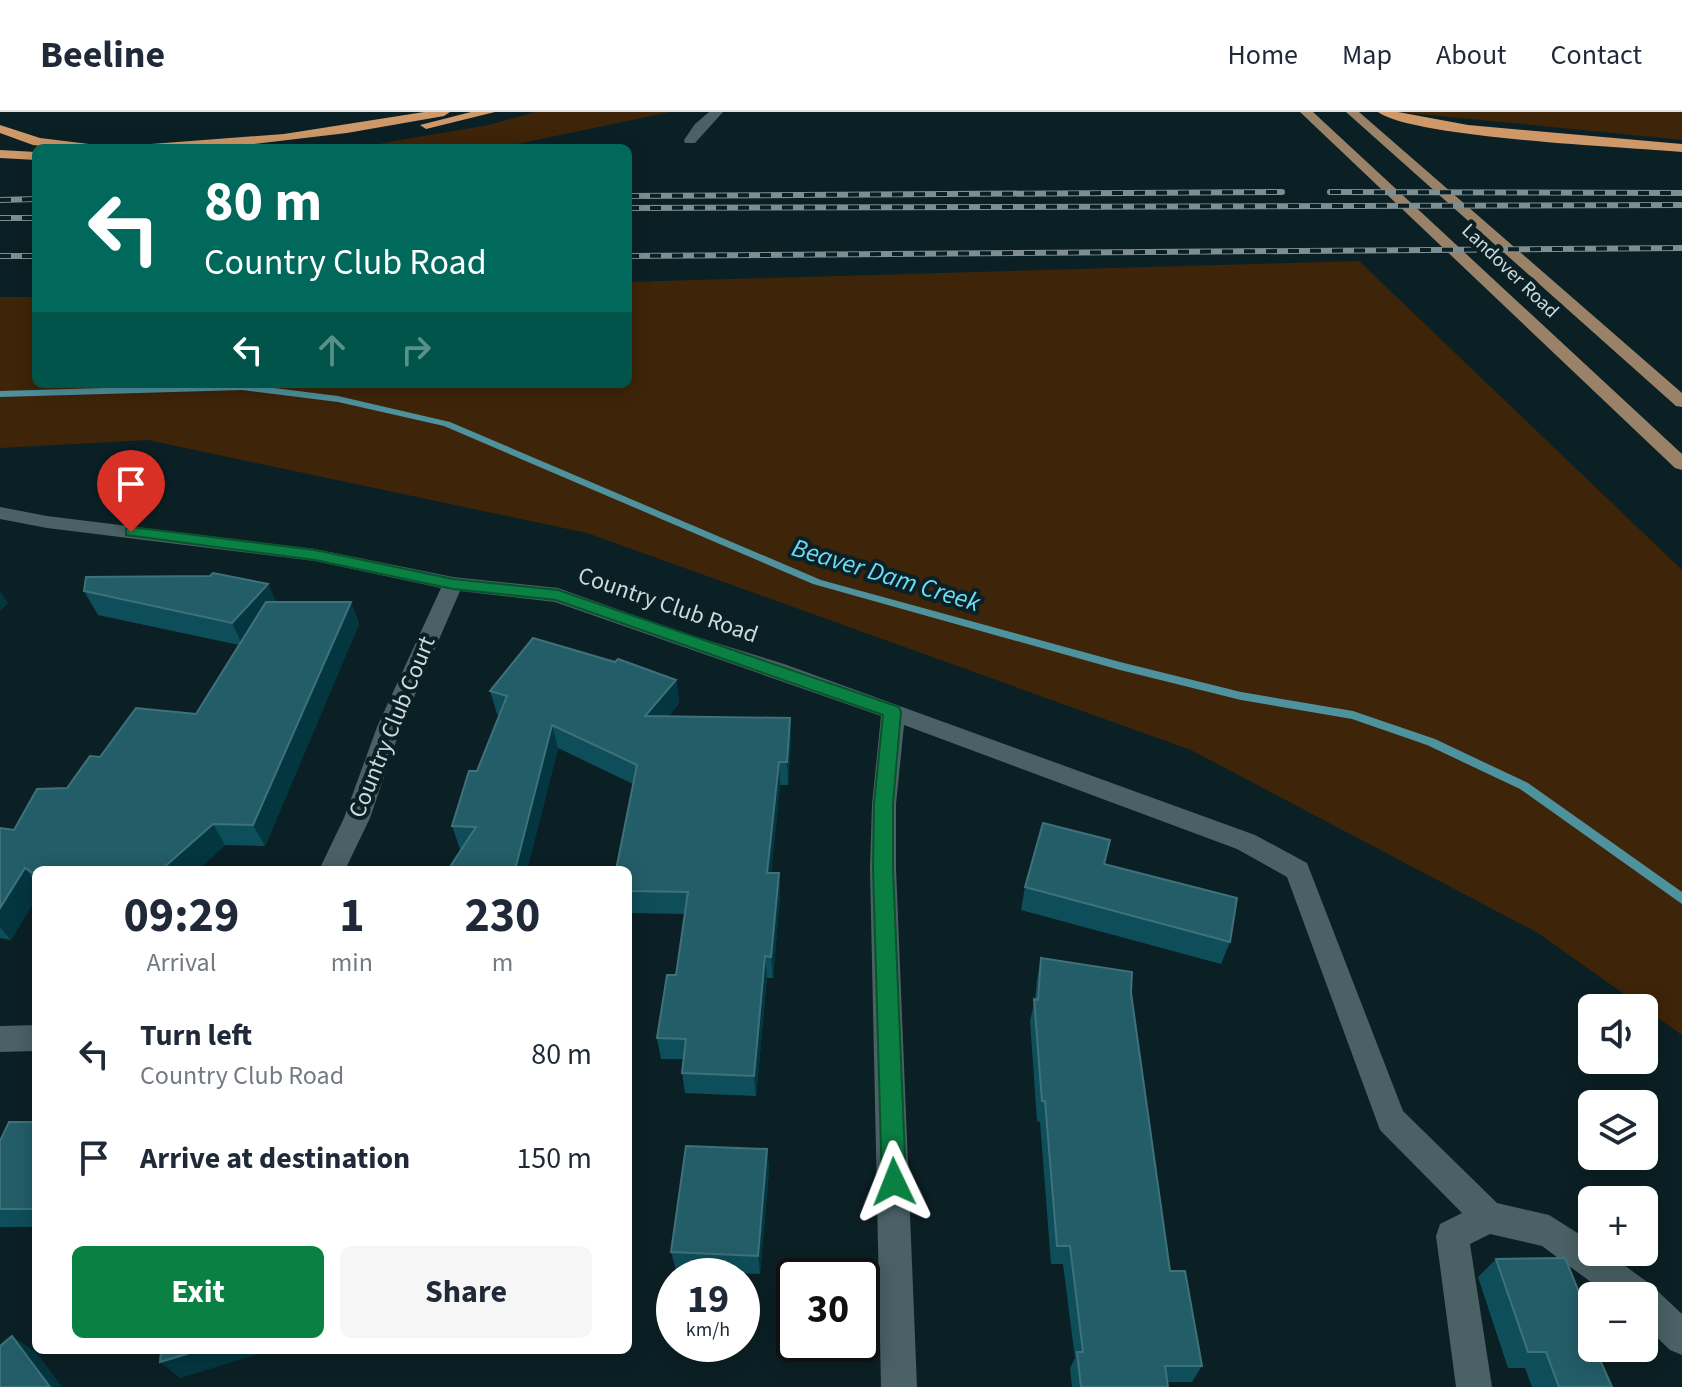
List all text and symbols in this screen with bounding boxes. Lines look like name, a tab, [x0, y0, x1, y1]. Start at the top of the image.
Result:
text: Beeline	[40, 28, 165, 82]
text: Home	[1227, 35, 1298, 75]
text: Map	[1342, 35, 1392, 75]
text: About	[1436, 35, 1507, 75]
text: Contact	[1551, 35, 1642, 75]
text: 80 m	[204, 163, 322, 242]
icon: left	[72, 176, 176, 280]
street label: Landover Road	[1455, 217, 1565, 325]
text: Country Club Road	[204, 237, 487, 288]
icon: left	[226, 328, 270, 372]
icon: ahead	[310, 328, 354, 372]
icon: right	[394, 328, 438, 372]
pin	[97, 450, 165, 532]
icon: arrive	[109, 462, 153, 506]
water label: Beaver Dam Creek	[787, 529, 985, 621]
street label: Country Club Road	[573, 558, 763, 652]
street label: Country Club Court	[340, 631, 444, 823]
text: 09:29	[123, 882, 239, 950]
text: 1	[339, 882, 365, 950]
text: 230	[464, 882, 540, 950]
text: Arrival	[146, 944, 216, 981]
text: min	[331, 944, 373, 981]
text: m	[492, 944, 513, 981]
map controls	[1578, 994, 1658, 1362]
button: sound	[1578, 994, 1658, 1074]
text: Turn left	[140, 1014, 252, 1057]
icon: left	[72, 1032, 116, 1076]
text: 80 m	[531, 1033, 592, 1076]
text: Country Club Road	[140, 1057, 344, 1094]
button: layers	[1578, 1090, 1658, 1170]
icon: arrive	[72, 1136, 116, 1180]
text: Arrive at destination	[140, 1137, 410, 1180]
text: 150 m	[516, 1137, 592, 1180]
position arrow	[852, 1140, 936, 1224]
button: +	[1578, 1186, 1658, 1266]
button: Exit	[72, 1246, 324, 1338]
button: Share	[340, 1246, 592, 1338]
speed limit sign: 30	[776, 1258, 880, 1362]
text: 19	[687, 1271, 729, 1328]
button: −	[1578, 1282, 1658, 1362]
text: km/h	[686, 1316, 730, 1344]

